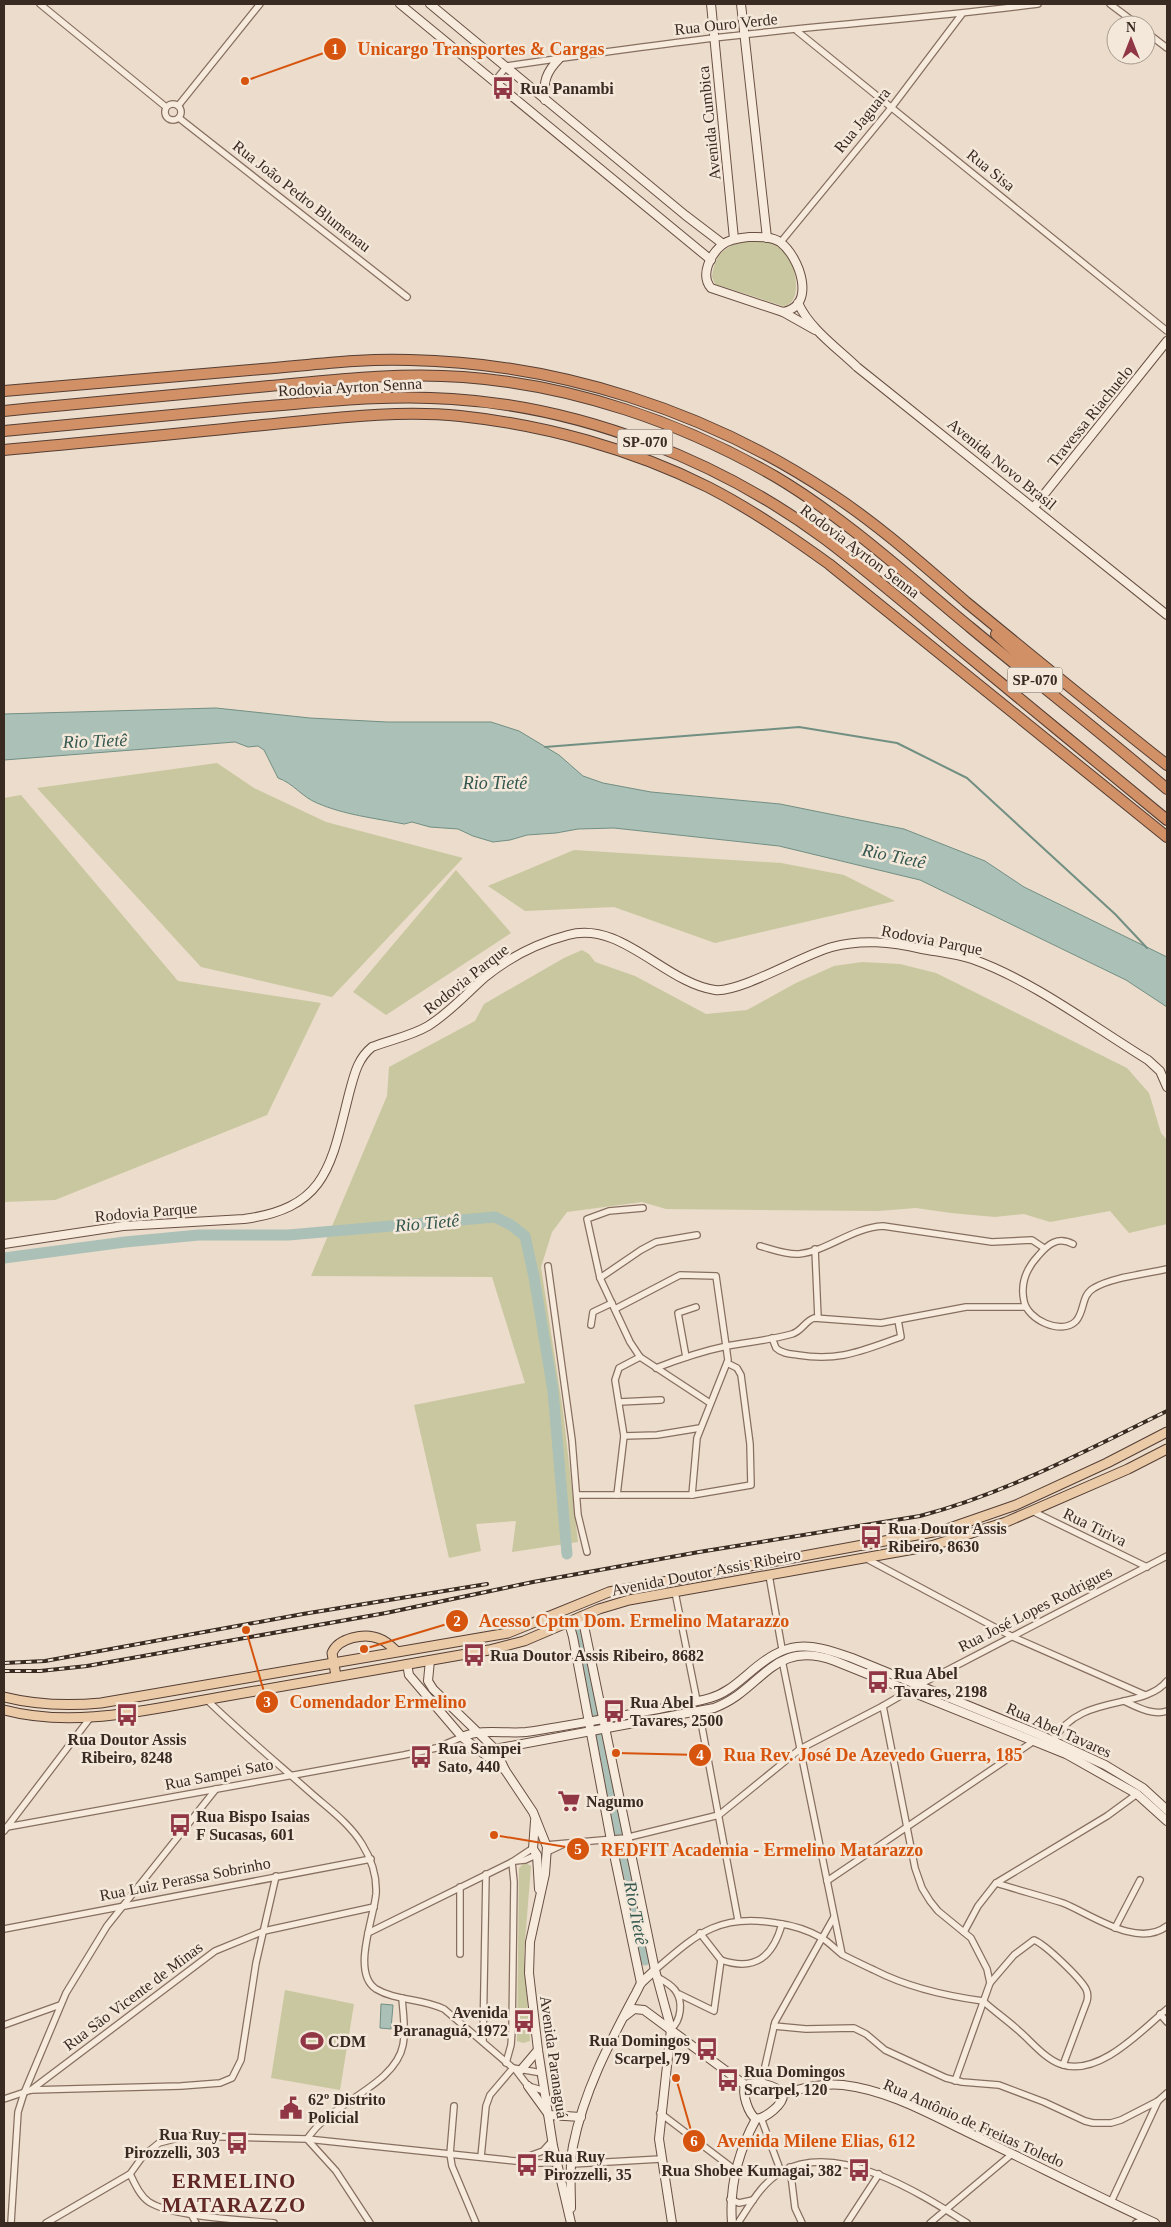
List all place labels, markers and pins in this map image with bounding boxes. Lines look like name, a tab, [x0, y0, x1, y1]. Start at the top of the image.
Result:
callout: Unicargo Transportes & Cargas	[323, 33, 615, 66]
bus stop icon: Rua Panambi	[490, 75, 516, 101]
place label: Rua Panambi	[520, 80, 614, 97]
place label: Rua Doutor Assis Ribeiro, 8630	[888, 1520, 1007, 1555]
bus stop icon: Rua Doutor Assis Ribeiro, 8630	[858, 1524, 884, 1550]
callout: Acesso Cptm Dom. Ermelino Matarazzo	[444, 1604, 800, 1637]
bus stop icon: Rua Doutor Assis Ribeiro, 8682	[461, 1642, 487, 1668]
place label: Rua Doutor Assis Ribeiro, 8682	[490, 1647, 704, 1664]
place label: Rua Abel Tavares, 2198	[894, 1665, 987, 1700]
bus stop icon: Rua Abel Tavares, 2198	[865, 1669, 891, 1695]
callout: Comendador Ermelino	[255, 1685, 477, 1718]
place label: Rua Abel Tavares, 2500	[630, 1694, 723, 1729]
bus stop icon: Rua Abel Tavares, 2500	[601, 1698, 627, 1724]
bus stop icon: Rua Doutor Assis Ribeiro, 8248	[114, 1702, 140, 1728]
place label: Rua Doutor Assis Ribeiro, 8248	[68, 1731, 186, 1766]
callout: Rua Rev. José De Azevedo Guerra, 185	[688, 1738, 1033, 1771]
place label: Rua Sampei Sato, 440	[438, 1740, 522, 1775]
bus stop icon: Rua Sampei Sato, 440	[408, 1744, 434, 1770]
supermarket icon: Nagumo	[556, 1788, 582, 1814]
place label: Nagumo	[586, 1793, 644, 1811]
place label: Rua Bispo Isaias F Sucasas, 601	[196, 1808, 310, 1843]
bus stop icon: Rua Bispo Isaias F Sucasas, 601	[167, 1812, 193, 1838]
callout: REDFIT Academia - Ermelino Matarazzo	[565, 1833, 934, 1866]
place label: Avenida Paranaguá, 1972	[393, 2004, 508, 2040]
bus stop icon: Avenida Paranaguá, 1972	[511, 2008, 537, 2034]
sports icon: CDM	[299, 2028, 325, 2054]
place label: Rua Domingos Scarpel, 79	[589, 2032, 690, 2068]
place label: CDM	[328, 2033, 366, 2050]
bus stop icon: Rua Domingos Scarpel, 79	[694, 2036, 720, 2062]
place label: Rua Domingos Scarpel, 120	[744, 2063, 845, 2099]
bus stop icon: Rua Domingos Scarpel, 120	[715, 2067, 741, 2093]
place label: 62º Distrito Policial	[308, 2091, 386, 2126]
public building icon: 62º Distrito Policial	[278, 2095, 304, 2121]
callout: Avenida Milene Elias, 612	[682, 2124, 926, 2157]
place label: Rua Ruy Pirozzelli, 303	[124, 2126, 220, 2161]
bus stop icon: Rua Ruy Pirozzelli, 303	[224, 2130, 250, 2156]
place label: Rua Ruy Pirozzelli, 35	[544, 2148, 632, 2183]
bus stop icon: Rua Ruy Pirozzelli, 35	[514, 2152, 540, 2178]
bus stop icon: Rua Shobee Kumagai, 382	[846, 2157, 872, 2183]
place label: Rua Shobee Kumagai, 382	[662, 2162, 842, 2180]

